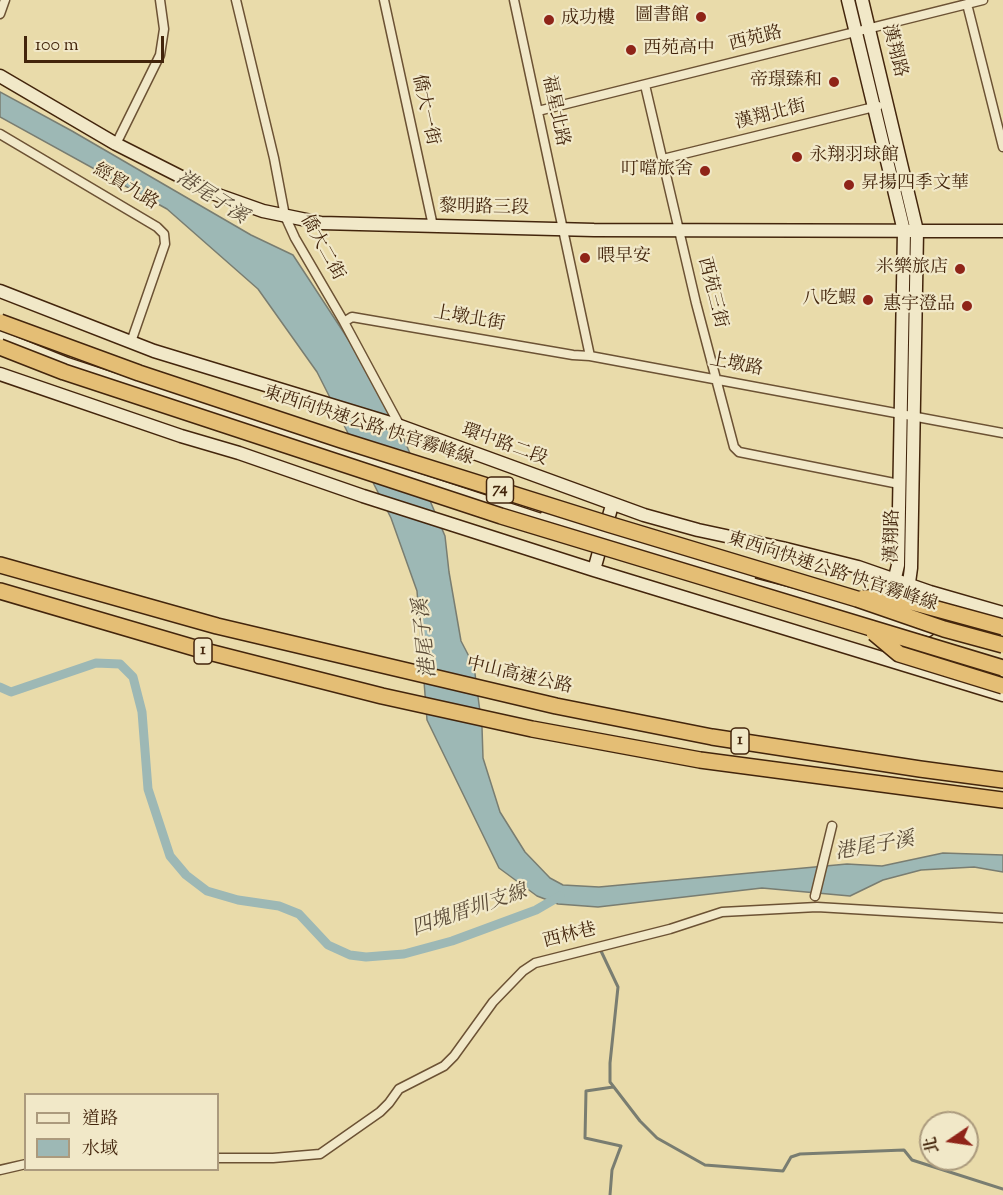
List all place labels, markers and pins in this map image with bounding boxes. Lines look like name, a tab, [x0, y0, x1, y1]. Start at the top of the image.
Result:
place label: 圖書館	[635, 6, 689, 28]
place label: 成功樓	[561, 9, 615, 31]
marker: 圖書館	[694, 10, 708, 24]
marker: 成功樓	[542, 13, 556, 27]
place label: 西苑高中	[643, 39, 715, 61]
marker: 西苑高中	[624, 43, 638, 57]
place label: 帝璟臻和	[750, 71, 822, 93]
marker: 帝璟臻和	[827, 75, 841, 89]
place label: 永翔羽球館	[809, 146, 899, 168]
marker: 永翔羽球館	[790, 150, 804, 164]
place label: 叮噹旅舍	[621, 160, 693, 182]
marker: 叮噹旅舍	[698, 164, 712, 178]
place label: 昇揚四季文華	[861, 174, 969, 196]
marker: 昇揚四季文華	[842, 178, 856, 192]
place label: 喂早安	[597, 247, 651, 269]
marker: 喂早安	[578, 251, 592, 265]
place label: 米樂旅店	[876, 258, 948, 280]
marker: 米樂旅店	[953, 262, 967, 276]
place label: 八吃蝦	[802, 289, 856, 311]
marker: 八吃蝦	[861, 293, 875, 307]
place label: 惠宇澄品	[883, 295, 955, 317]
marker: 惠宇澄品	[960, 299, 974, 313]

